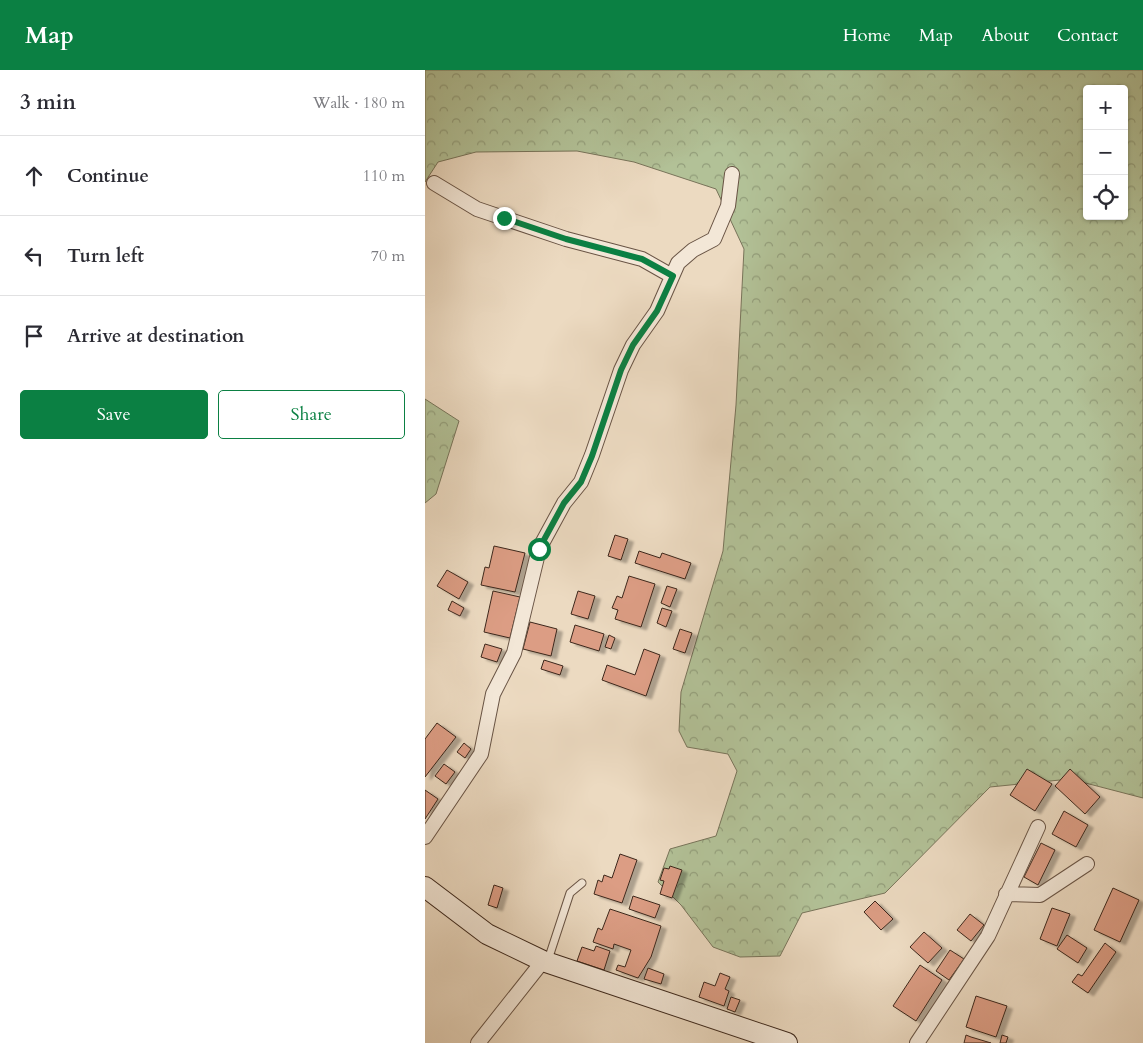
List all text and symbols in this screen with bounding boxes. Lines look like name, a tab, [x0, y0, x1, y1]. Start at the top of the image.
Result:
text: Map	[25, 19, 74, 52]
text: Home	[843, 23, 891, 48]
text: Map	[919, 23, 953, 48]
text: About	[981, 23, 1029, 48]
text: Contact	[1057, 23, 1118, 48]
map controls	[1083, 85, 1128, 220]
button: +	[1083, 85, 1128, 130]
text: 3 min	[20, 88, 76, 117]
text: Walk · 180 m	[313, 92, 405, 114]
button: −	[1083, 130, 1128, 175]
icon: ahead	[20, 162, 48, 190]
text: Continue	[67, 163, 149, 189]
text: 110 m	[363, 165, 405, 187]
button: locate	[1083, 175, 1128, 220]
route end	[493, 207, 516, 230]
icon: left	[20, 242, 48, 270]
text: Turn left	[67, 243, 144, 269]
text: 70 m	[371, 245, 405, 267]
icon: arrive	[20, 322, 48, 350]
text: Arrive at destination	[67, 323, 244, 349]
button: Save	[20, 390, 208, 439]
button: Share	[218, 390, 405, 439]
route start	[528, 538, 551, 561]

